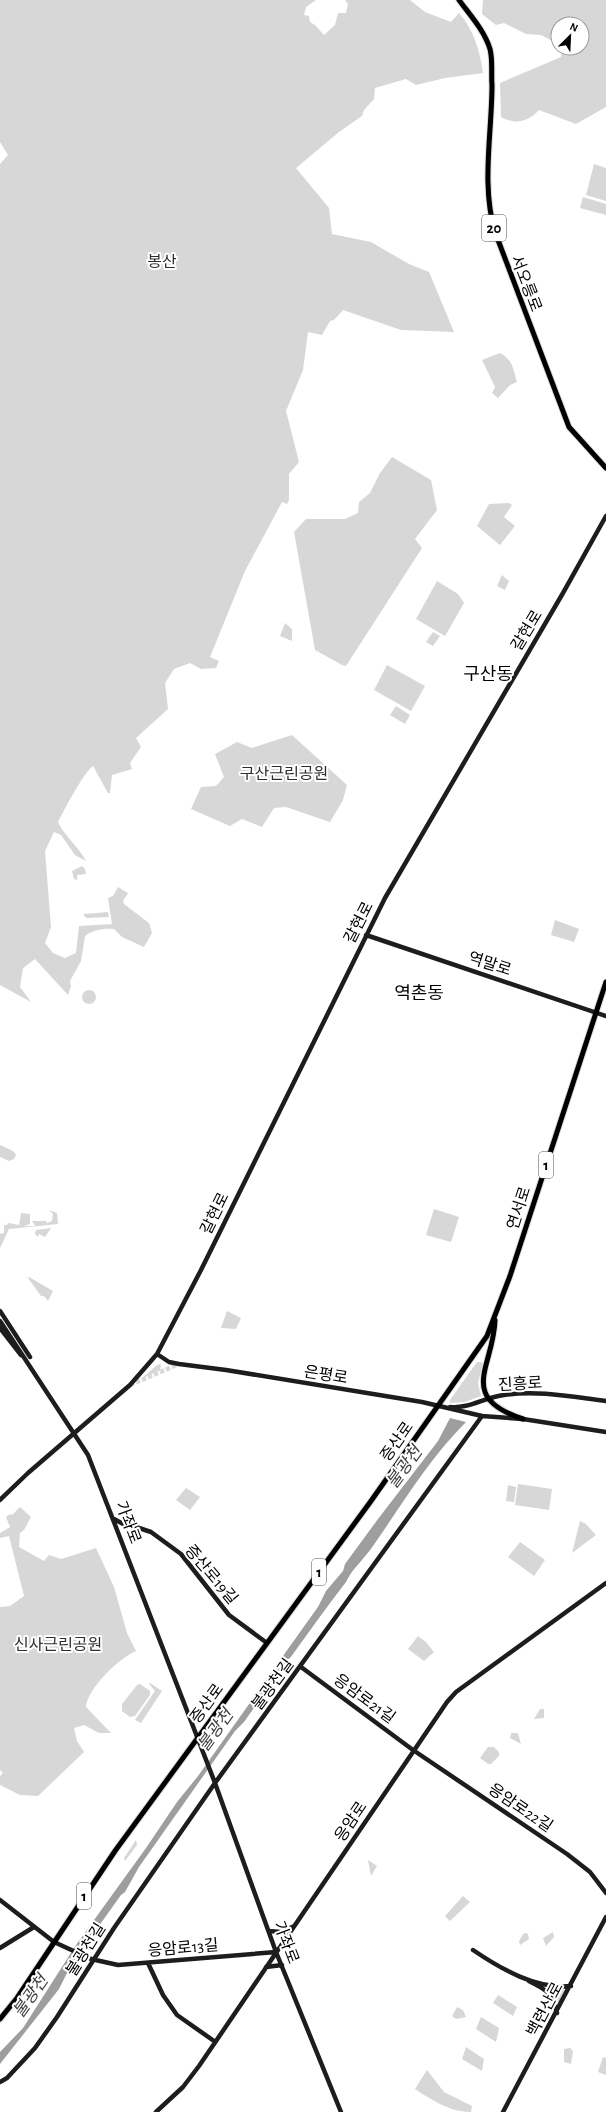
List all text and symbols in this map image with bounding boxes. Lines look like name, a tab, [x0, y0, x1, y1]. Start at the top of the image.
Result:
north arrow	[550, 16, 590, 56]
text: N	[568, 21, 580, 34]
road number: 20	[482, 215, 506, 241]
street label: 서오릉로	[508, 253, 544, 314]
park label: 봉산	[147, 254, 177, 270]
street label: 갈현로	[508, 607, 545, 654]
district label: 구산동	[463, 665, 513, 684]
park label: 구산근린공원	[240, 766, 328, 782]
street label: 갈현로	[341, 898, 376, 946]
street label: 역말로	[466, 950, 513, 978]
district label: 역촌동	[394, 984, 444, 1003]
road number: 1	[539, 1152, 553, 1178]
street label: 연서로	[505, 1185, 533, 1232]
street label: 갈현로	[197, 1189, 232, 1237]
street label: 은평로	[303, 1364, 349, 1386]
street label: 진흥로	[498, 1375, 543, 1393]
street label: 증산로	[378, 1419, 416, 1464]
water label: 불광천	[383, 1441, 426, 1491]
street label: 가좌로	[113, 1499, 144, 1546]
street label: 증산로19길	[182, 1542, 240, 1607]
road number: 1	[312, 1559, 326, 1585]
park label: 신사근린공원	[14, 1637, 102, 1653]
street label: 불광천길	[248, 1655, 297, 1713]
street label: 응암로21길	[331, 1671, 398, 1726]
street label: 증산로	[187, 1681, 226, 1726]
water label: 불광천	[194, 1704, 237, 1754]
street label: 응암로22길	[486, 1781, 555, 1835]
street label: 응암로	[332, 1799, 370, 1844]
road number: 1	[77, 1883, 91, 1909]
street label: 가좌로	[271, 1919, 302, 1966]
street label: 불광천길	[63, 1920, 108, 1979]
street label: 응암로13길	[147, 1937, 219, 1959]
water label: 불광천	[9, 1970, 52, 2020]
street label: 백련산로	[524, 1979, 566, 2039]

